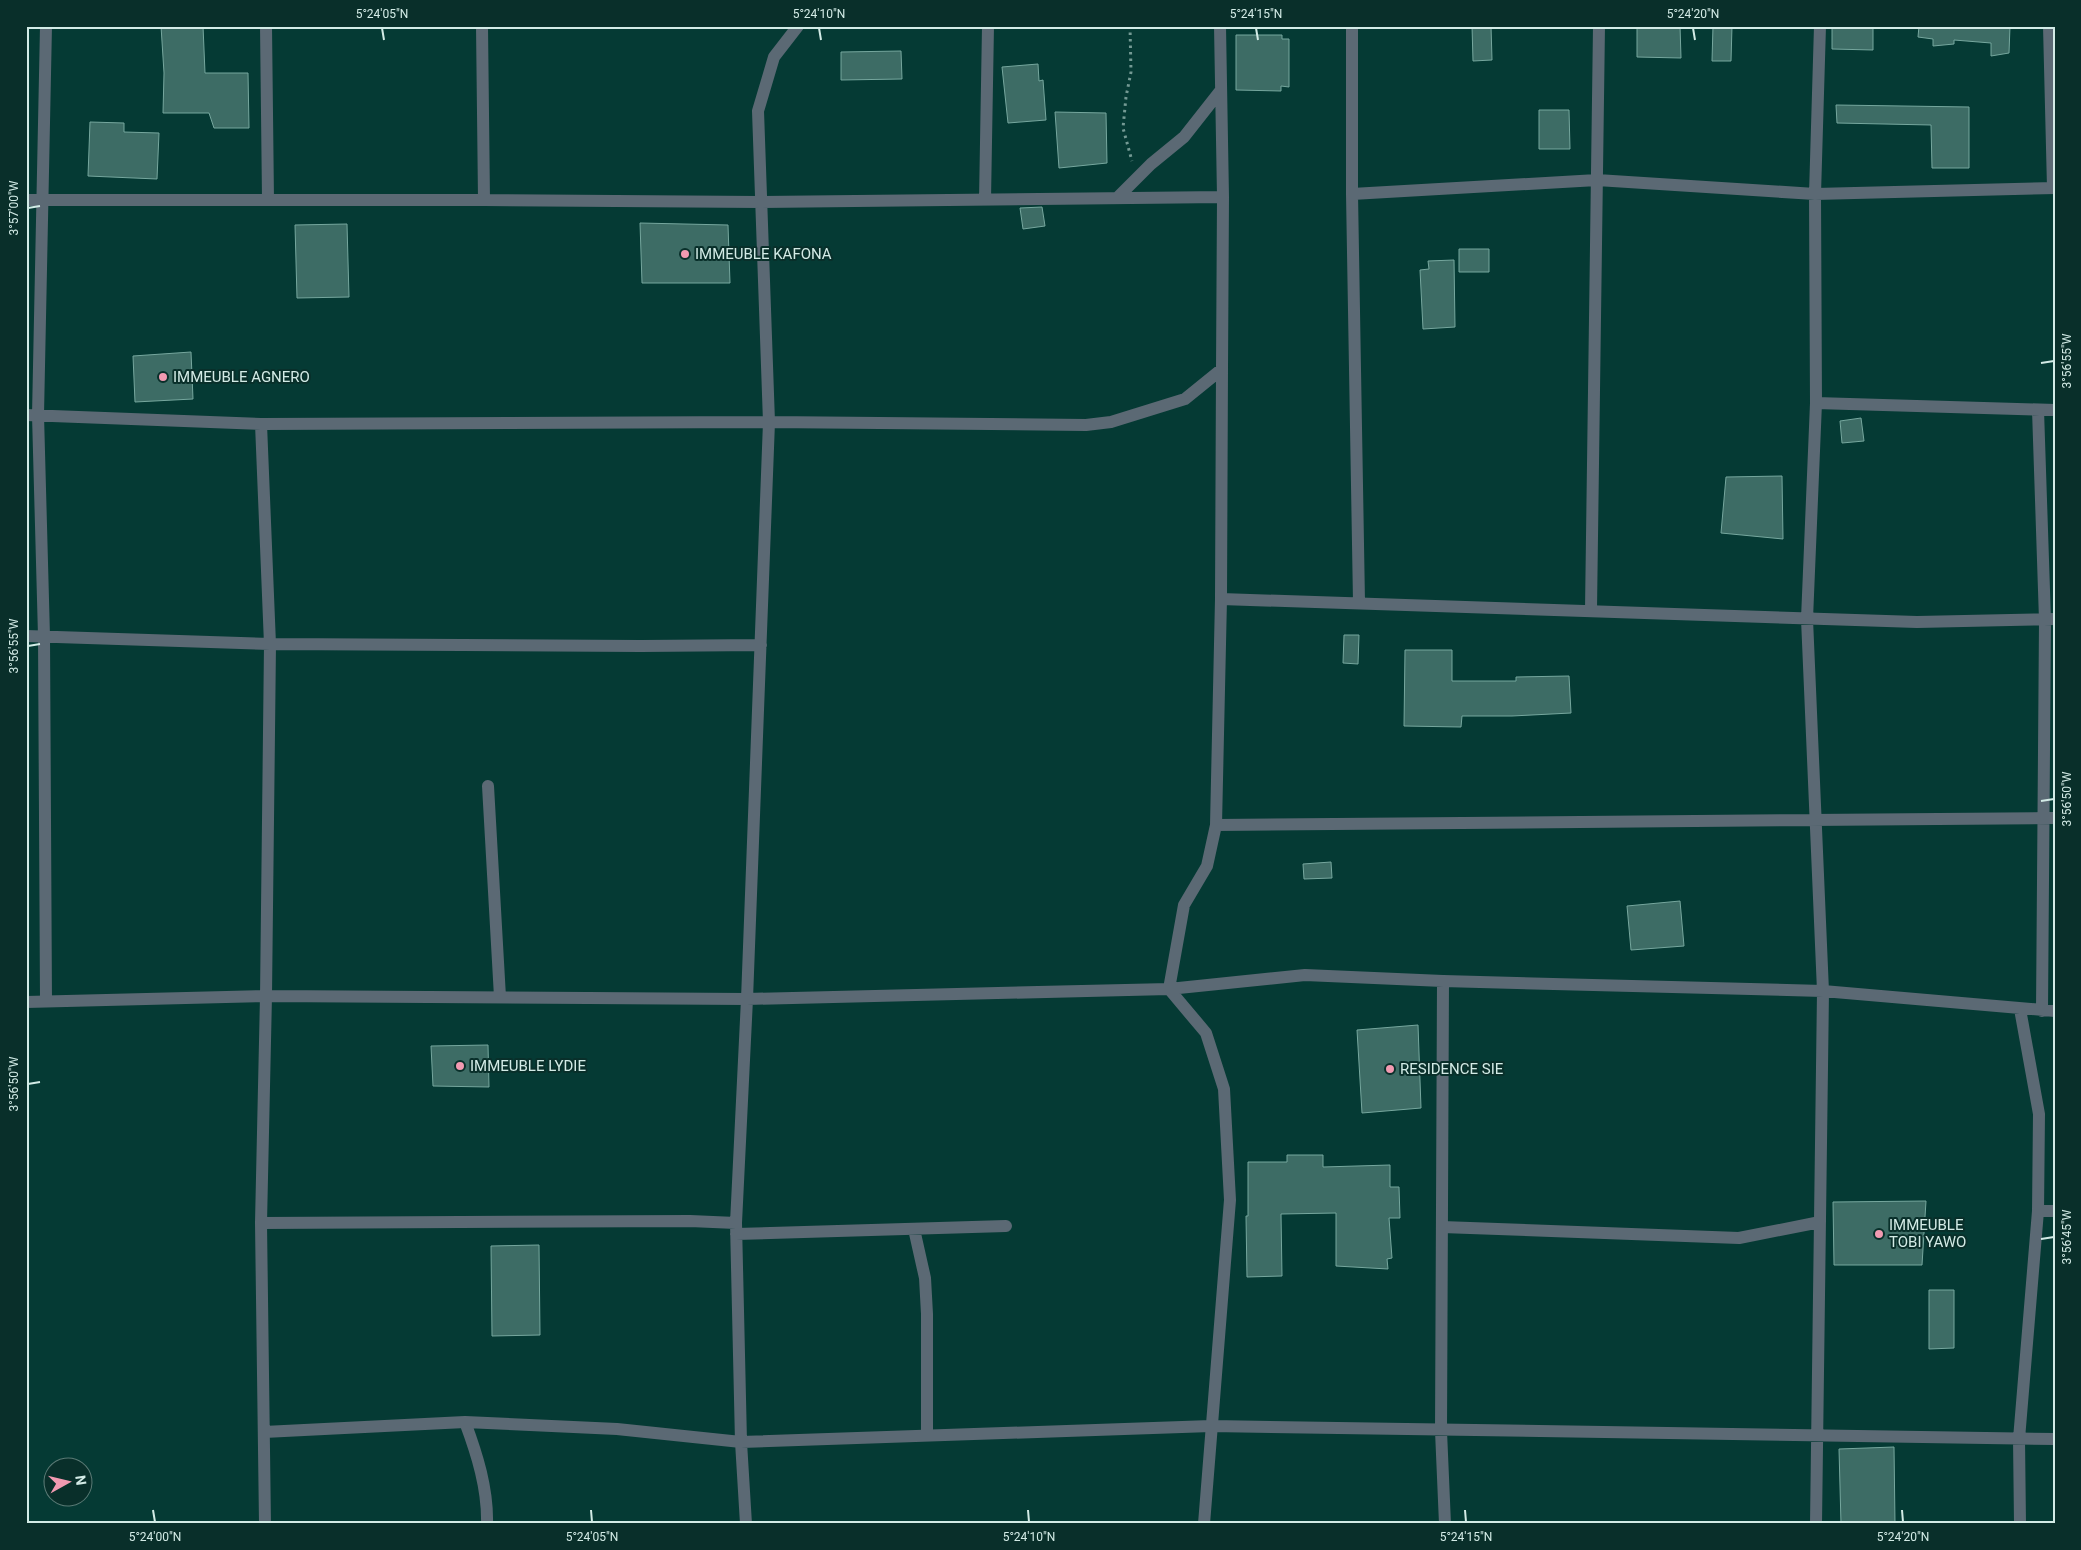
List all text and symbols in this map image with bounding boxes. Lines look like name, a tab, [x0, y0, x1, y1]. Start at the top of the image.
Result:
text: 5°24'05"N	[356, 7, 408, 21]
text: 5°24'10"N	[793, 7, 845, 21]
text: 5°24'15"N	[1230, 7, 1282, 21]
text: 5°24'20"N	[1667, 7, 1719, 21]
text: 3°57'00"W	[7, 180, 21, 235]
place label: IMMEUBLE KAFONA	[695, 245, 832, 263]
marker: IMMEUBLE KAFONA	[679, 248, 691, 260]
text: 3°56'55"W	[2060, 333, 2074, 388]
place label: IMMEUBLE AGNERO	[173, 368, 310, 386]
marker: IMMEUBLE AGNERO	[157, 371, 169, 383]
text: 3°56'55"W	[7, 618, 21, 673]
text: 3°56'50"W	[2060, 771, 2074, 826]
text: 3°56'50"W	[7, 1056, 21, 1111]
place label: IMMEUBLE LYDIE	[470, 1057, 586, 1075]
marker: IMMEUBLE LYDIE	[454, 1060, 466, 1072]
place label: RESIDENCE SIE	[1400, 1060, 1504, 1078]
marker: RESIDENCE SIE	[1384, 1063, 1396, 1075]
text: 3°56'45"W	[2060, 1209, 2074, 1264]
place label: IMMEUBLE TOBI YAWO	[1889, 1216, 1966, 1251]
marker: IMMEUBLE TOBI YAWO	[1873, 1228, 1885, 1240]
north arrow	[42, 1458, 92, 1508]
text: N	[72, 1474, 89, 1486]
text: 5°24'00"N	[129, 1530, 181, 1544]
text: 5°24'05"N	[566, 1530, 618, 1544]
text: 5°24'10"N	[1003, 1530, 1055, 1544]
text: 5°24'15"N	[1440, 1530, 1492, 1544]
text: 5°24'20"N	[1877, 1530, 1929, 1544]

